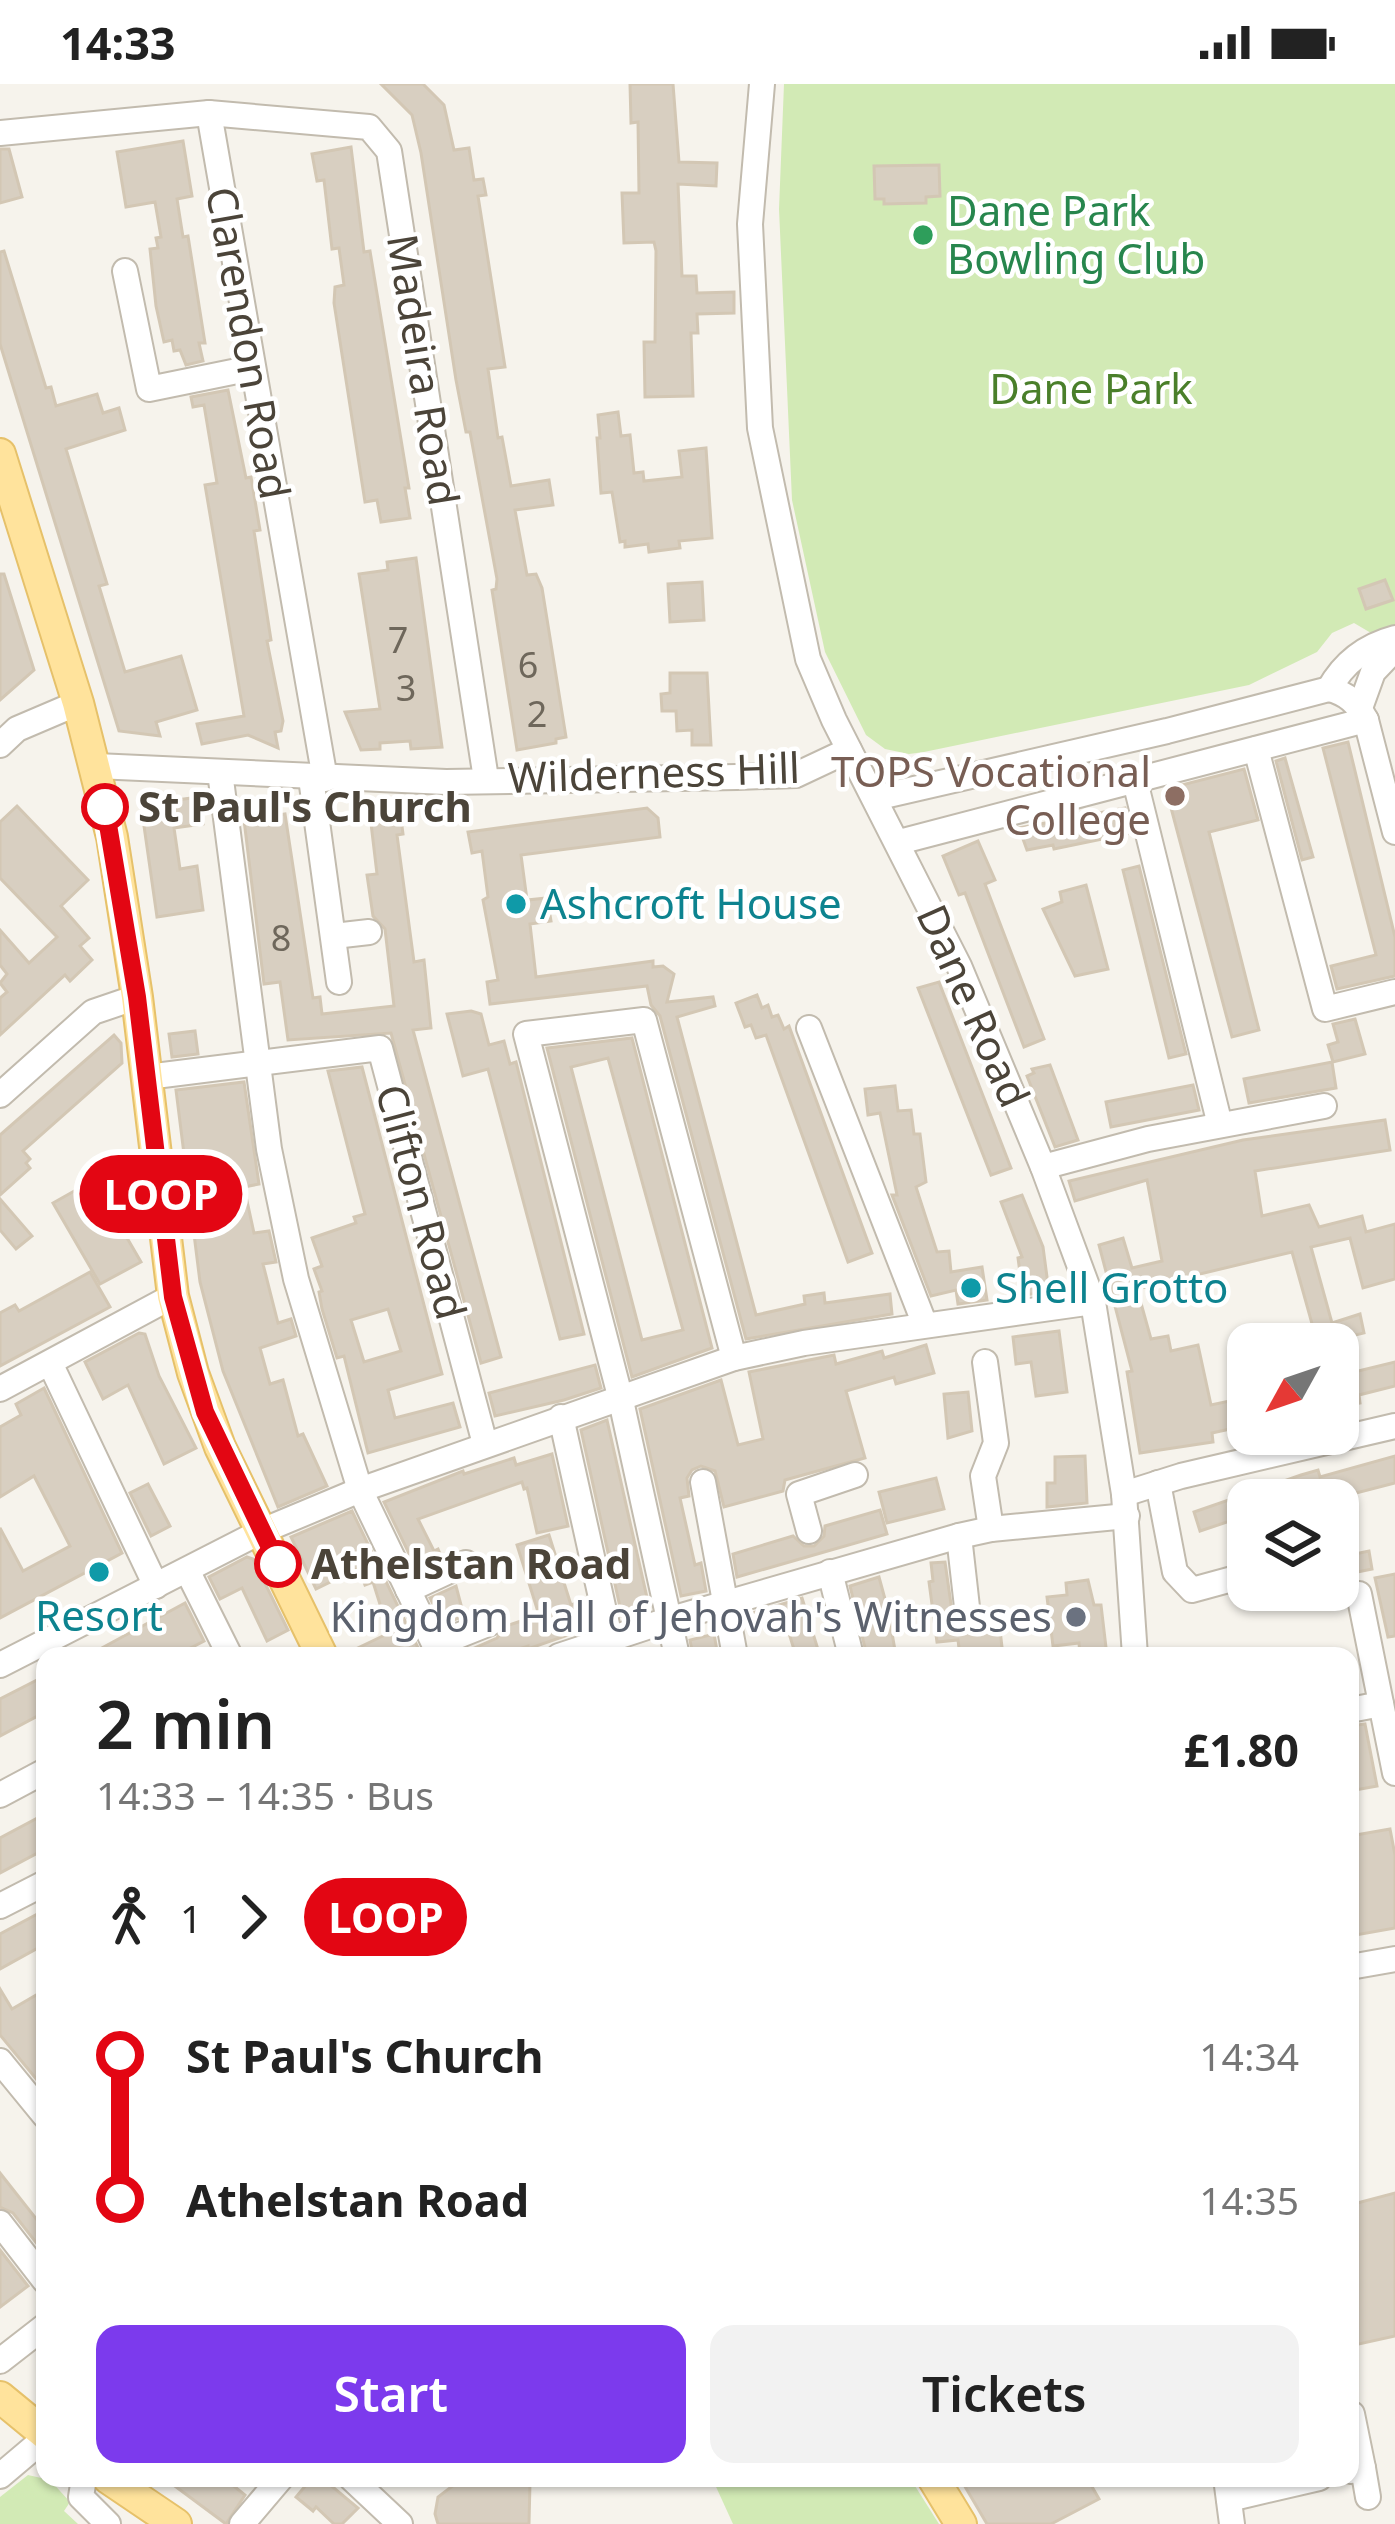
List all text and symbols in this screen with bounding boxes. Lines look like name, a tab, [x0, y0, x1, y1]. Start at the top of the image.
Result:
text: 14:33	[60, 12, 176, 73]
place label: Dane Park Bowling Club	[947, 181, 1205, 286]
street label: Clarendon Road	[194, 182, 305, 503]
marker: Dane Park Bowling Club	[910, 222, 936, 248]
street label: Madeira Road	[375, 230, 474, 510]
park label: Dane Park	[989, 359, 1193, 416]
house number: 7	[388, 615, 408, 664]
house number: 6	[518, 640, 538, 689]
house number: 3	[396, 663, 416, 712]
house number: 2	[527, 689, 547, 738]
street label: Wilderness Hill	[507, 738, 801, 805]
place label: TOPS Vocational College	[831, 742, 1151, 847]
place label: St Paul's Church	[138, 777, 472, 834]
marker: TOPS Vocational College	[1162, 783, 1188, 809]
marker: St Paul's Church	[83, 785, 127, 829]
place label: Ashcroft House	[540, 874, 842, 931]
marker: Ashcroft House	[503, 891, 529, 917]
street label: Dane Road	[904, 895, 1044, 1116]
house number: 8	[271, 913, 291, 962]
street label: Clifton Road	[364, 1078, 481, 1325]
line badge: LOOP	[77, 1155, 245, 1233]
text: LOOP	[103, 1165, 219, 1222]
place label: Shell Grotto	[995, 1258, 1229, 1315]
marker: Shell Grotto	[958, 1275, 984, 1301]
north arrow	[1227, 1323, 1359, 1455]
map controls	[1227, 1323, 1359, 1611]
button: layers	[1227, 1479, 1359, 1611]
place label: Athelstan Road	[311, 1534, 631, 1591]
marker: Athelstan Road	[256, 1542, 300, 1586]
marker: Resort	[86, 1559, 112, 1585]
place label: Resort	[35, 1586, 163, 1643]
place label: Kingdom Hall of Jehovah's Witnesses	[330, 1587, 1052, 1644]
marker: Kingdom Hall of Jehovah's Witnesses	[1063, 1604, 1089, 1630]
text: 2 min	[96, 1678, 275, 1768]
text: £1.80	[1183, 1719, 1299, 1780]
text: 14:33 – 14:35 · Bus	[96, 1768, 434, 1821]
icon: walk	[96, 1884, 162, 1950]
icon: forward	[220, 1884, 286, 1950]
text: LOOP	[328, 1888, 443, 1945]
text: 1	[180, 1891, 202, 1944]
text: St Paul's Church	[186, 2025, 544, 2086]
text: 14:34	[1199, 2029, 1299, 2082]
text: Athelstan Road	[186, 2169, 529, 2230]
text: 14:35	[1199, 2173, 1299, 2226]
button: Start	[96, 2325, 686, 2463]
button: Tickets	[710, 2325, 1299, 2463]

